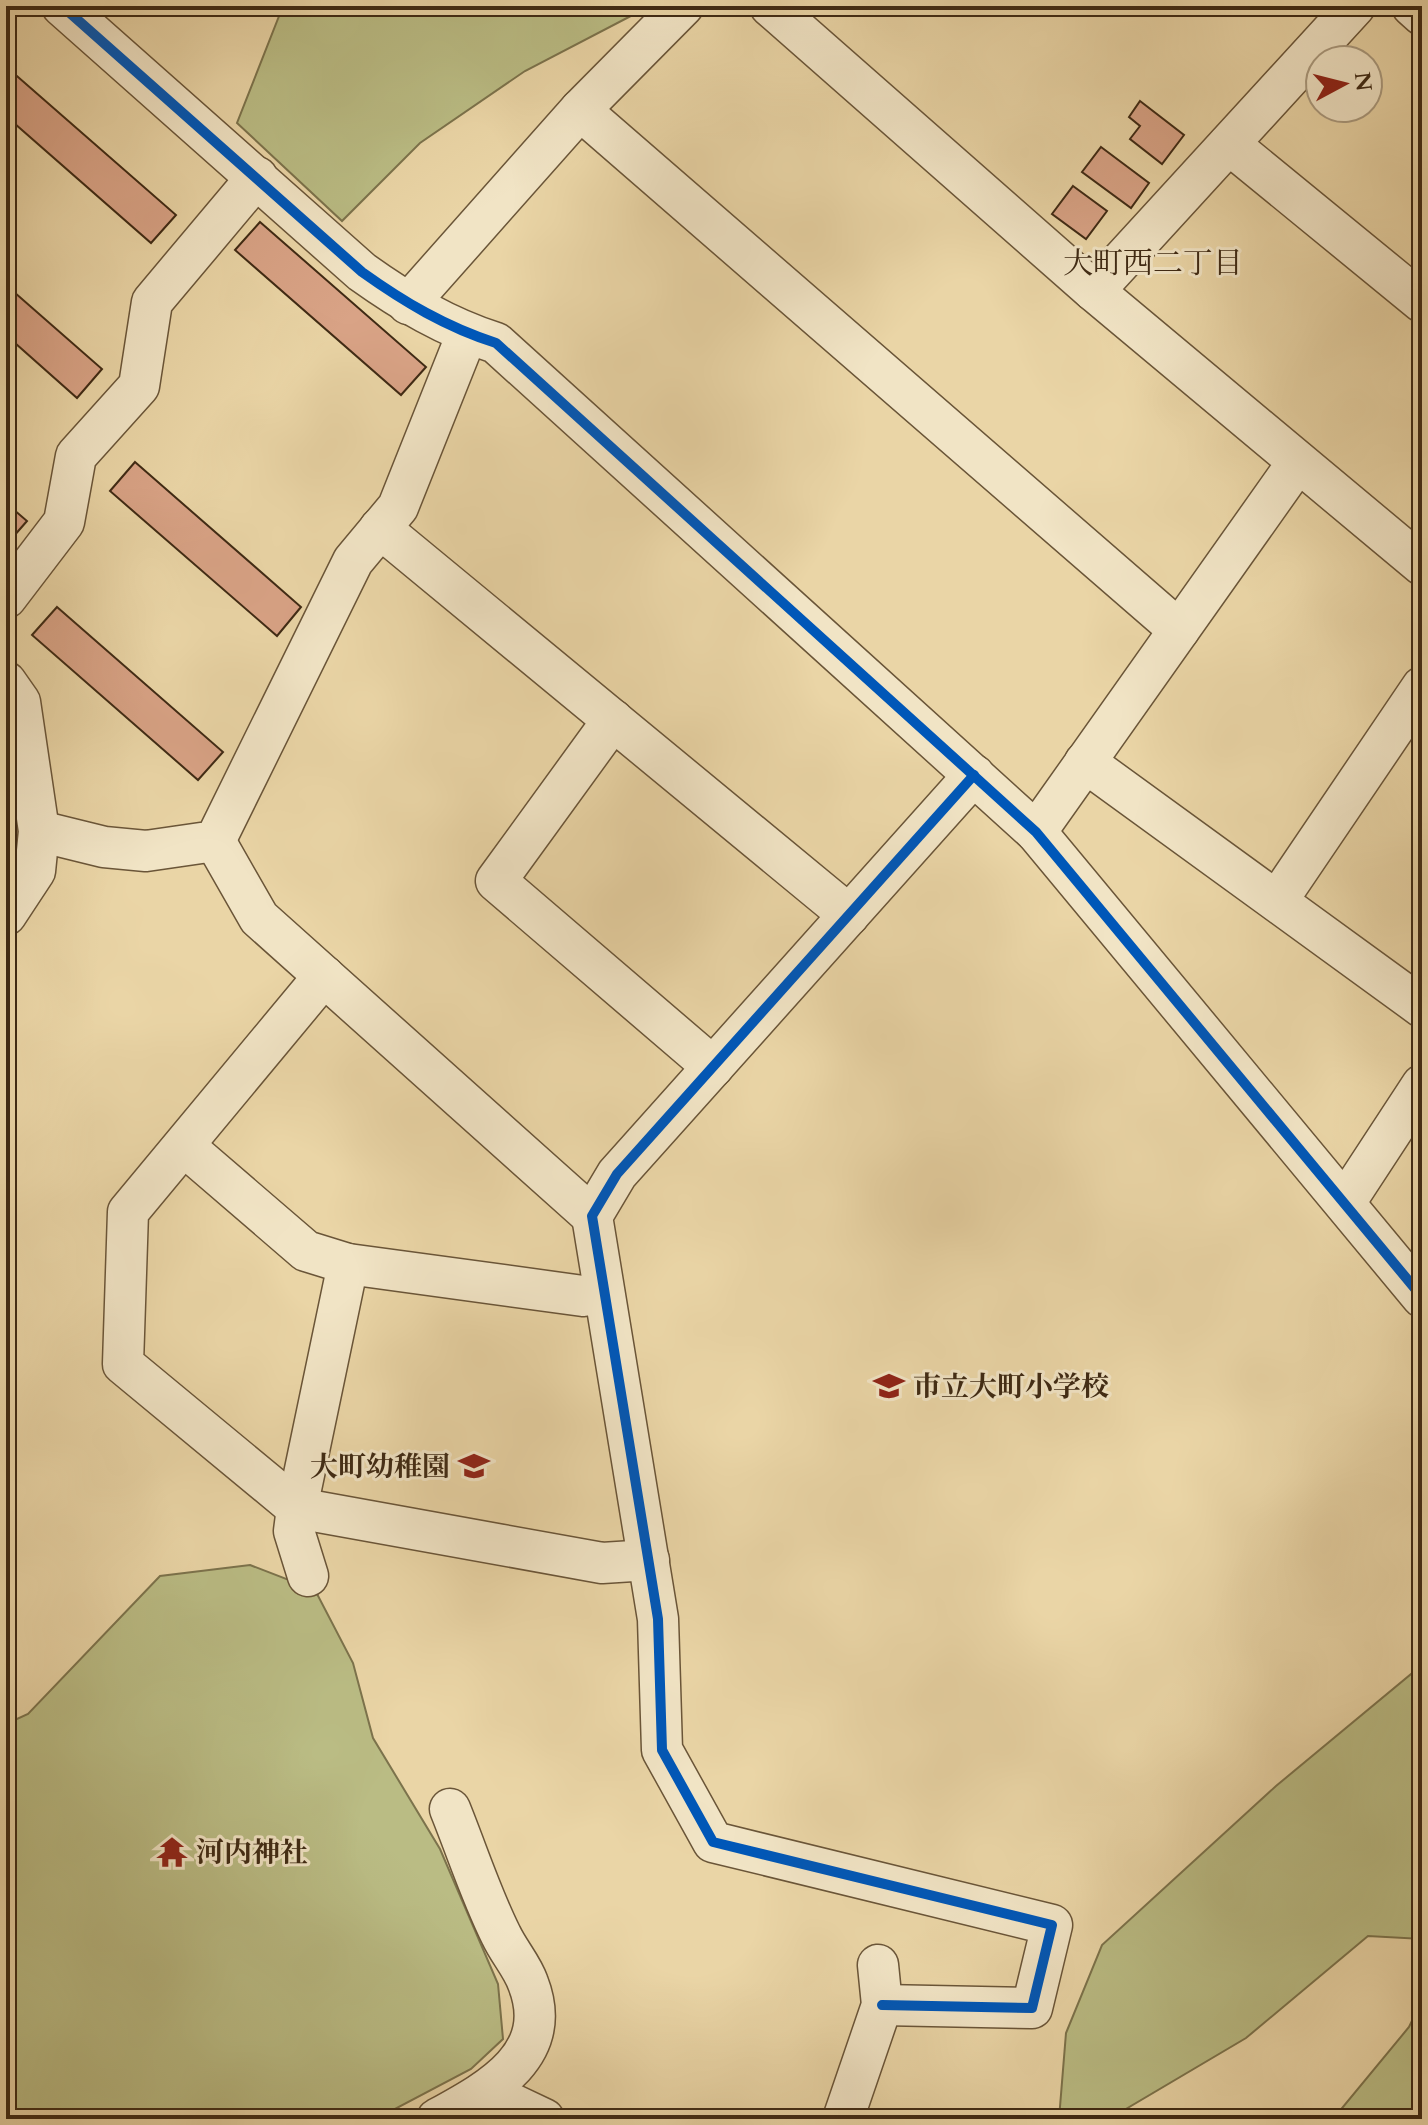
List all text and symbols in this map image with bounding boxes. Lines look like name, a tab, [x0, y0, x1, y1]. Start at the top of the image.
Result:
north arrow	[1304, 44, 1384, 124]
text: N	[1347, 70, 1379, 93]
district label: 大町西二丁目	[1063, 243, 1243, 284]
place label: 市立大町小学校	[913, 1368, 1109, 1406]
school or university icon: 市立大町小学校	[872, 1369, 906, 1403]
place label: 大町幼稚園	[310, 1448, 450, 1486]
school or university icon: 大町幼稚園	[457, 1449, 491, 1483]
place label: 河内神社	[196, 1834, 308, 1872]
temple icon: 河内神社	[155, 1835, 189, 1869]

